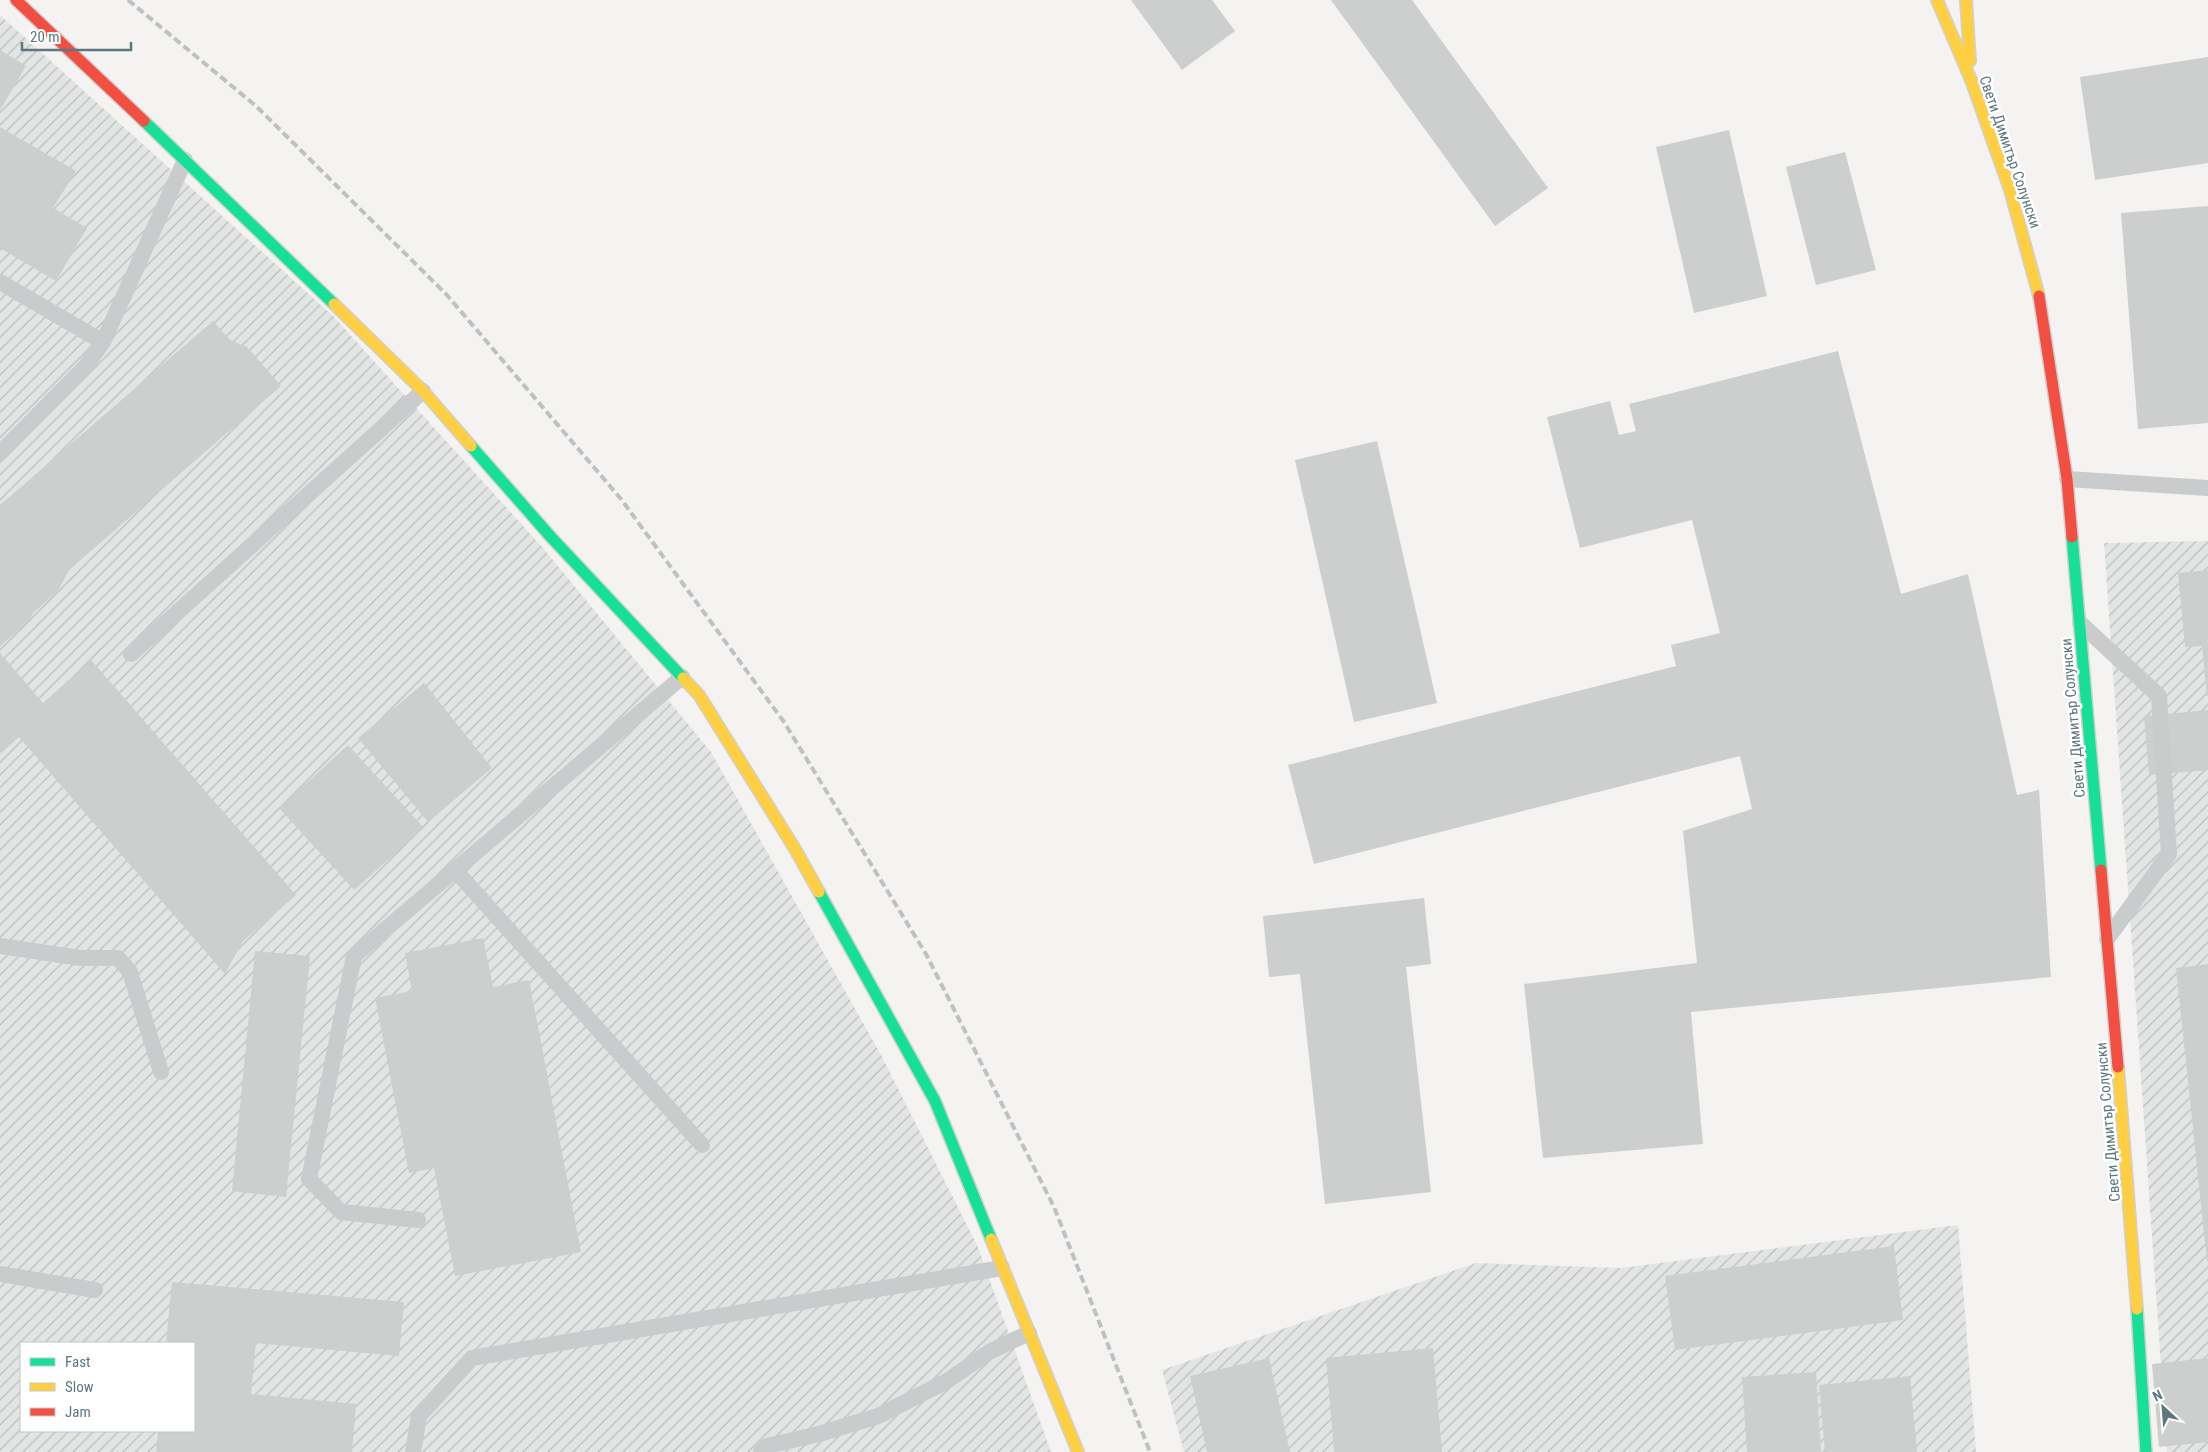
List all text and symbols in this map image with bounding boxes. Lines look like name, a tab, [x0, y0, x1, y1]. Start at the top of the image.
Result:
scale bar	[22, 20, 131, 52]
text: 20 m	[30, 28, 60, 46]
street label: Свети Димитър Солунски	[1975, 73, 2045, 231]
street label: Свети Димитър Солунски	[2057, 638, 2089, 798]
street label: Свети Димитър Солунски	[2092, 1042, 2124, 1202]
legend	[20, 1342, 195, 1432]
text: Fast	[65, 1353, 90, 1371]
text: Slow	[65, 1378, 94, 1396]
north arrow	[2138, 1382, 2188, 1432]
text: N	[2150, 1386, 2165, 1404]
text: Jam	[65, 1403, 91, 1421]

